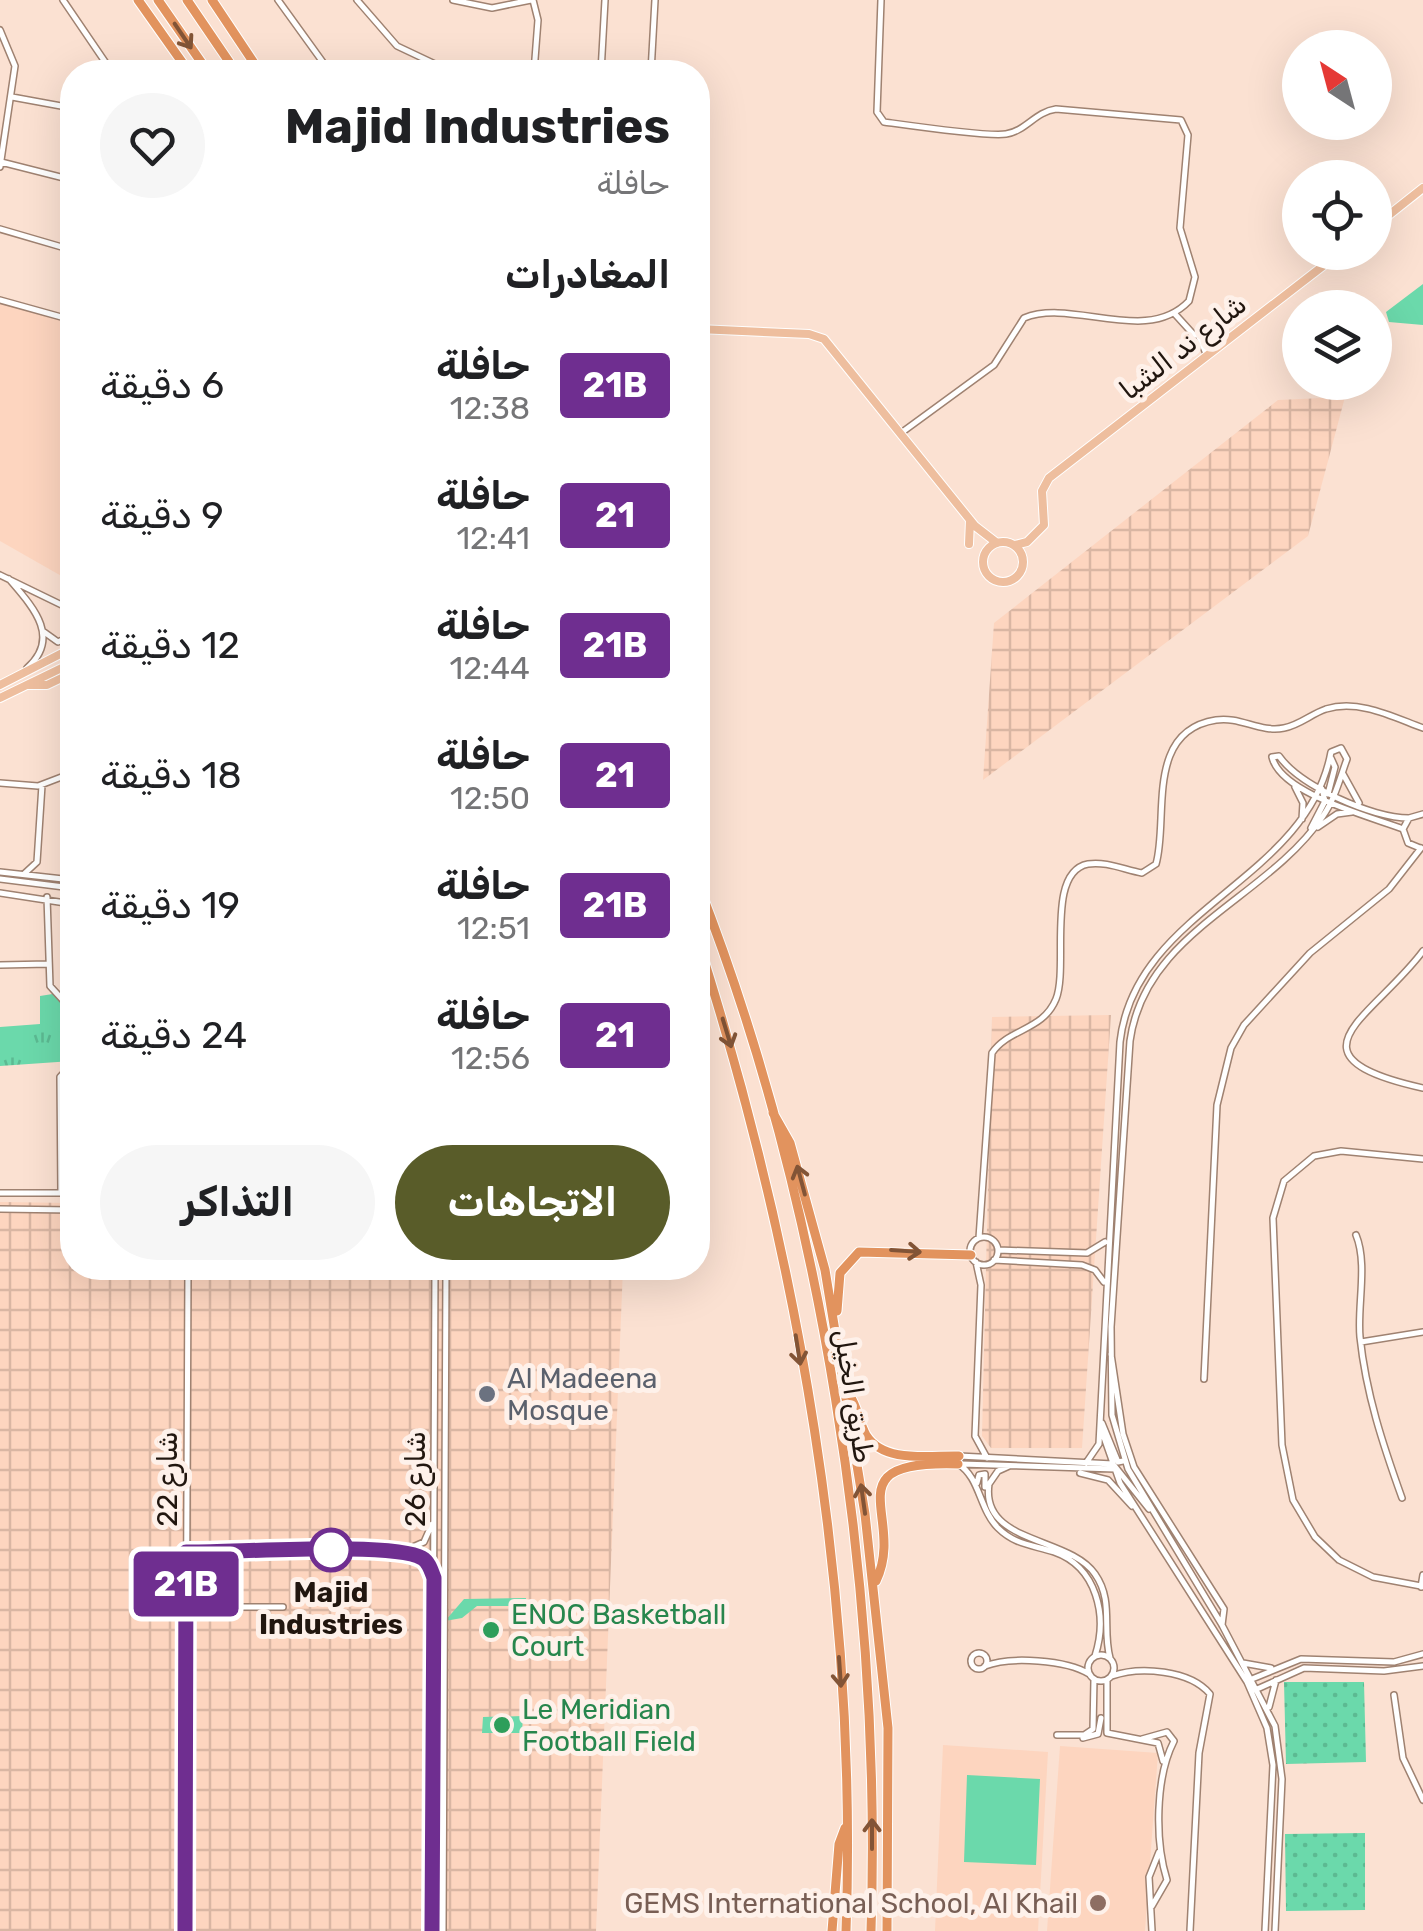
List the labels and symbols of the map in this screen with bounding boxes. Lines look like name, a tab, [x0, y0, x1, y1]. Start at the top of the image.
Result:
one-way arrow	[172, 22, 193, 50]
north arrow	[1282, 30, 1392, 140]
street label: شارع ند الشبا	[1113, 287, 1255, 409]
one-way arrow	[720, 1017, 738, 1049]
one-way arrow	[790, 1165, 809, 1196]
one-way arrow	[889, 1242, 921, 1261]
street label: طريق الخيل	[827, 1327, 881, 1465]
one-way arrow	[790, 1333, 808, 1366]
place label: Al Madeena Mosque	[507, 1362, 658, 1427]
marker: Al Madeena Mosque	[476, 1383, 498, 1405]
street label: شارع 22	[151, 1431, 187, 1527]
street label: شارع 26	[399, 1431, 435, 1527]
one-way arrow	[854, 1483, 872, 1516]
marker: Majid Industries	[310, 1529, 352, 1571]
line badge: 21B	[128, 1552, 244, 1616]
place label: Majid Industries	[259, 1576, 403, 1641]
place label: ENOC Basketball Court	[511, 1598, 726, 1663]
marker: ENOC Basketball Court	[480, 1619, 502, 1641]
one-way arrow	[831, 1656, 850, 1688]
place label: Le Meridian Football Field	[522, 1693, 696, 1758]
marker: Le Meridian Football Field	[491, 1714, 513, 1736]
one-way arrow	[862, 1818, 882, 1850]
place label: GEMS International School, Al Khail	[624, 1887, 1078, 1920]
marker: GEMS International School, Al Khail	[1087, 1892, 1109, 1914]

